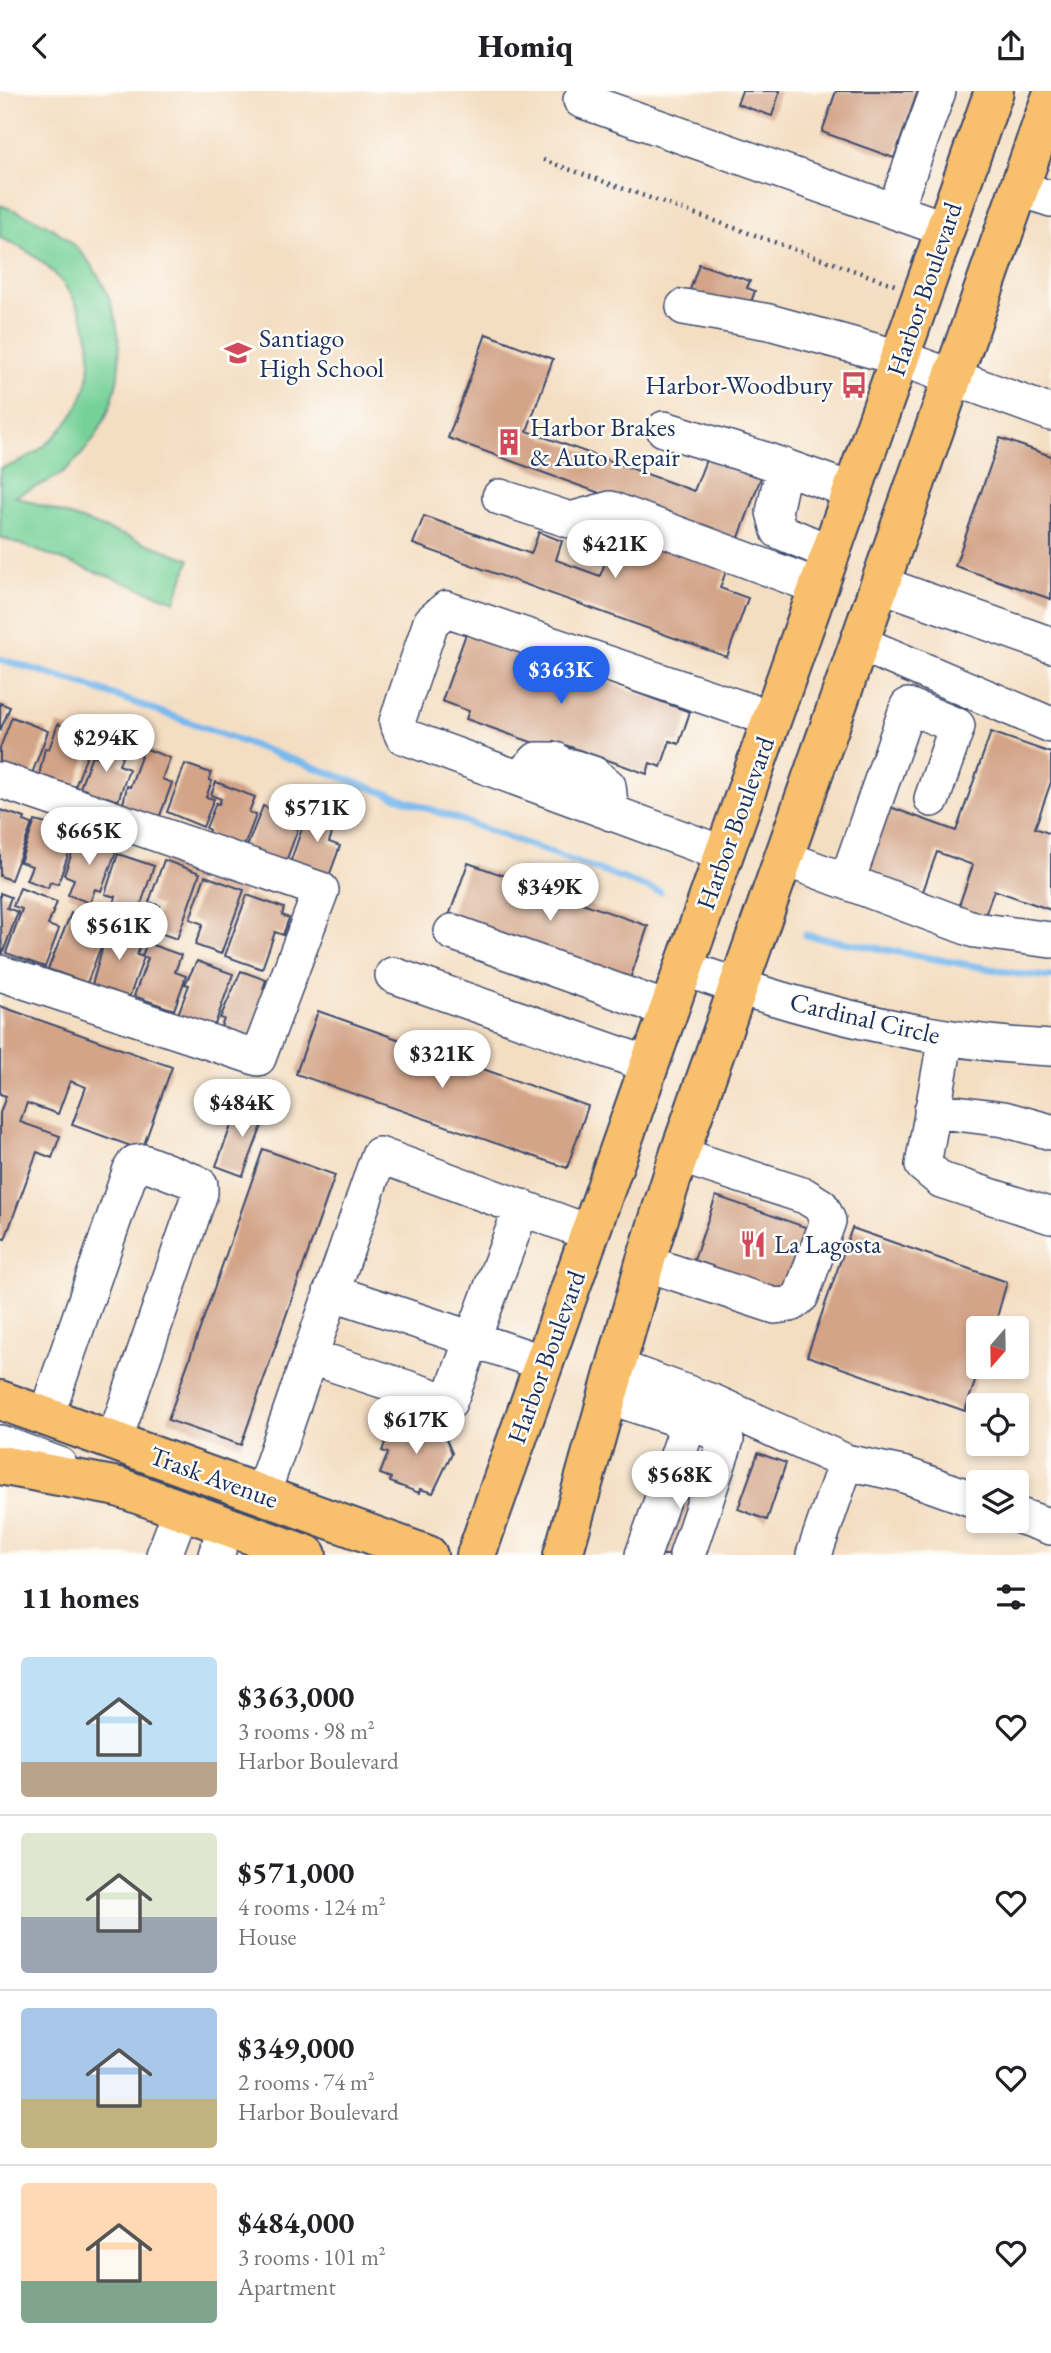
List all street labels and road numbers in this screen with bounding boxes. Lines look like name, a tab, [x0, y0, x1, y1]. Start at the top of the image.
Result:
street label: Harbor Boulevard	[878, 197, 970, 380]
street label: Harbor Boulevard	[688, 731, 782, 914]
street label: Cardinal Circle	[787, 984, 943, 1052]
street label: Harbor Boulevard	[499, 1265, 593, 1448]
street label: Trask Avenue	[145, 1438, 283, 1516]

